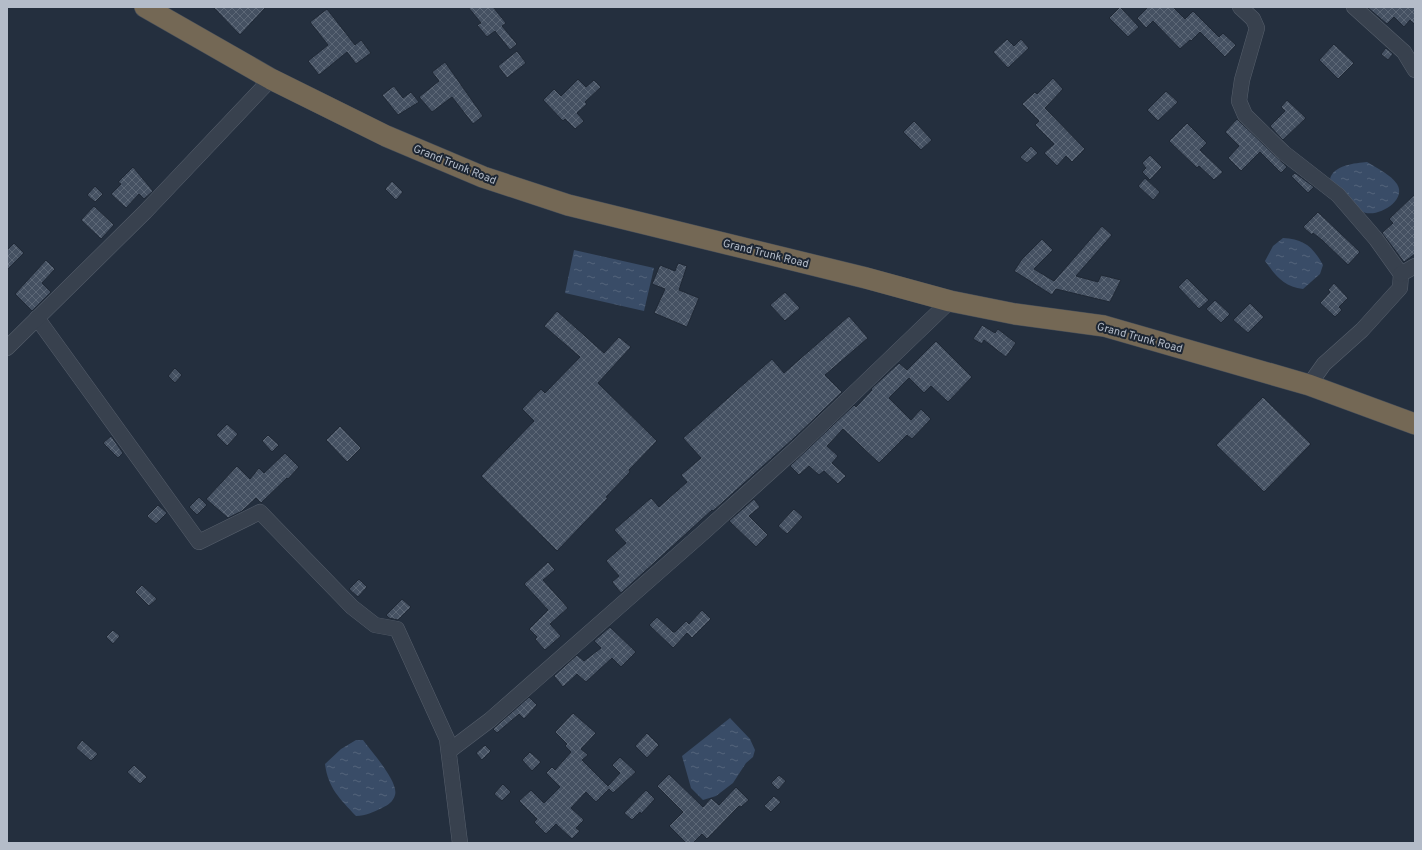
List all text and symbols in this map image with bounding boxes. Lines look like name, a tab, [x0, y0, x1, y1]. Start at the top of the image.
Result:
street label: Grand Trunk Road	[411, 142, 498, 188]
street label: Grand Trunk Road	[721, 237, 810, 271]
street label: Grand Trunk Road	[1095, 320, 1184, 356]

